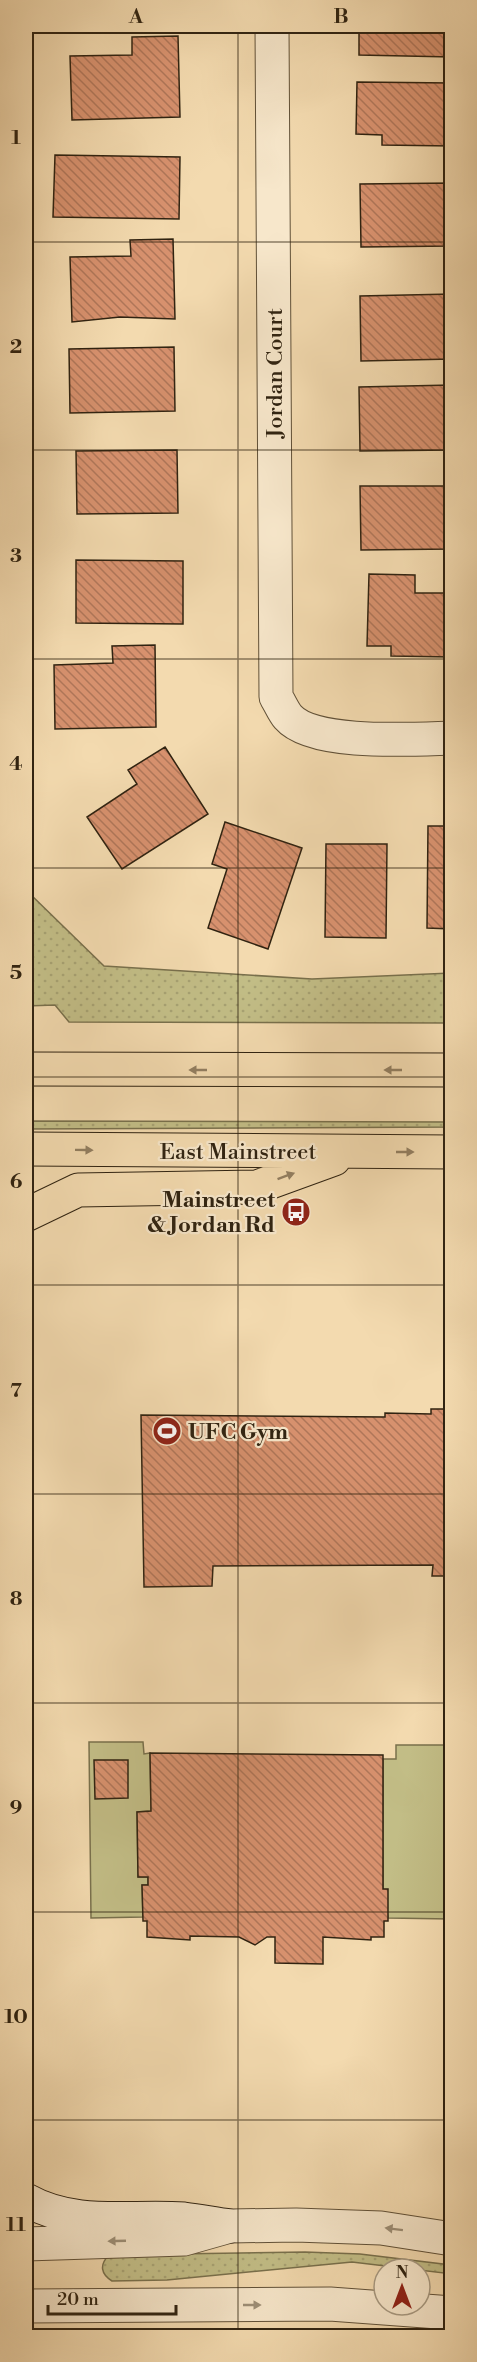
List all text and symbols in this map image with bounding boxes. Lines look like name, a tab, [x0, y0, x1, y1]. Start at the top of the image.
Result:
text: A	[128, 5, 144, 30]
text: B	[333, 5, 349, 30]
text: 1	[11, 126, 21, 151]
street label: Jordan Court	[262, 308, 289, 439]
text: 2	[10, 335, 22, 360]
text: 3	[10, 544, 22, 569]
text: 4	[9, 752, 23, 777]
text: 5	[10, 961, 22, 986]
one-way arrow	[189, 1065, 208, 1074]
one-way arrow	[384, 1065, 403, 1075]
street label: East Mainstreet	[160, 1139, 316, 1166]
one-way arrow	[74, 1145, 93, 1155]
one-way arrow	[395, 1147, 414, 1157]
text: 6	[10, 1170, 23, 1195]
one-way arrow	[277, 1171, 295, 1181]
place label: Mainstreet & Jordan Rd	[148, 1187, 275, 1239]
bus stop icon: Mainstreet & Jordan Rd	[280, 1196, 312, 1228]
text: 7	[10, 1379, 22, 1404]
sports icon: UFC Gym	[151, 1415, 183, 1447]
place label: UFC Gym	[188, 1419, 288, 1446]
text: 8	[10, 1587, 23, 1612]
text: 9	[10, 1796, 22, 1821]
text: 10	[4, 2005, 28, 2030]
text: 11	[6, 2213, 26, 2238]
one-way arrow	[384, 2224, 403, 2234]
one-way arrow	[107, 2237, 126, 2246]
north arrow	[372, 2257, 432, 2317]
text: N	[396, 2263, 409, 2283]
scale bar	[48, 2278, 176, 2316]
text: 20 m	[57, 2288, 99, 2311]
one-way arrow	[242, 2300, 261, 2310]

